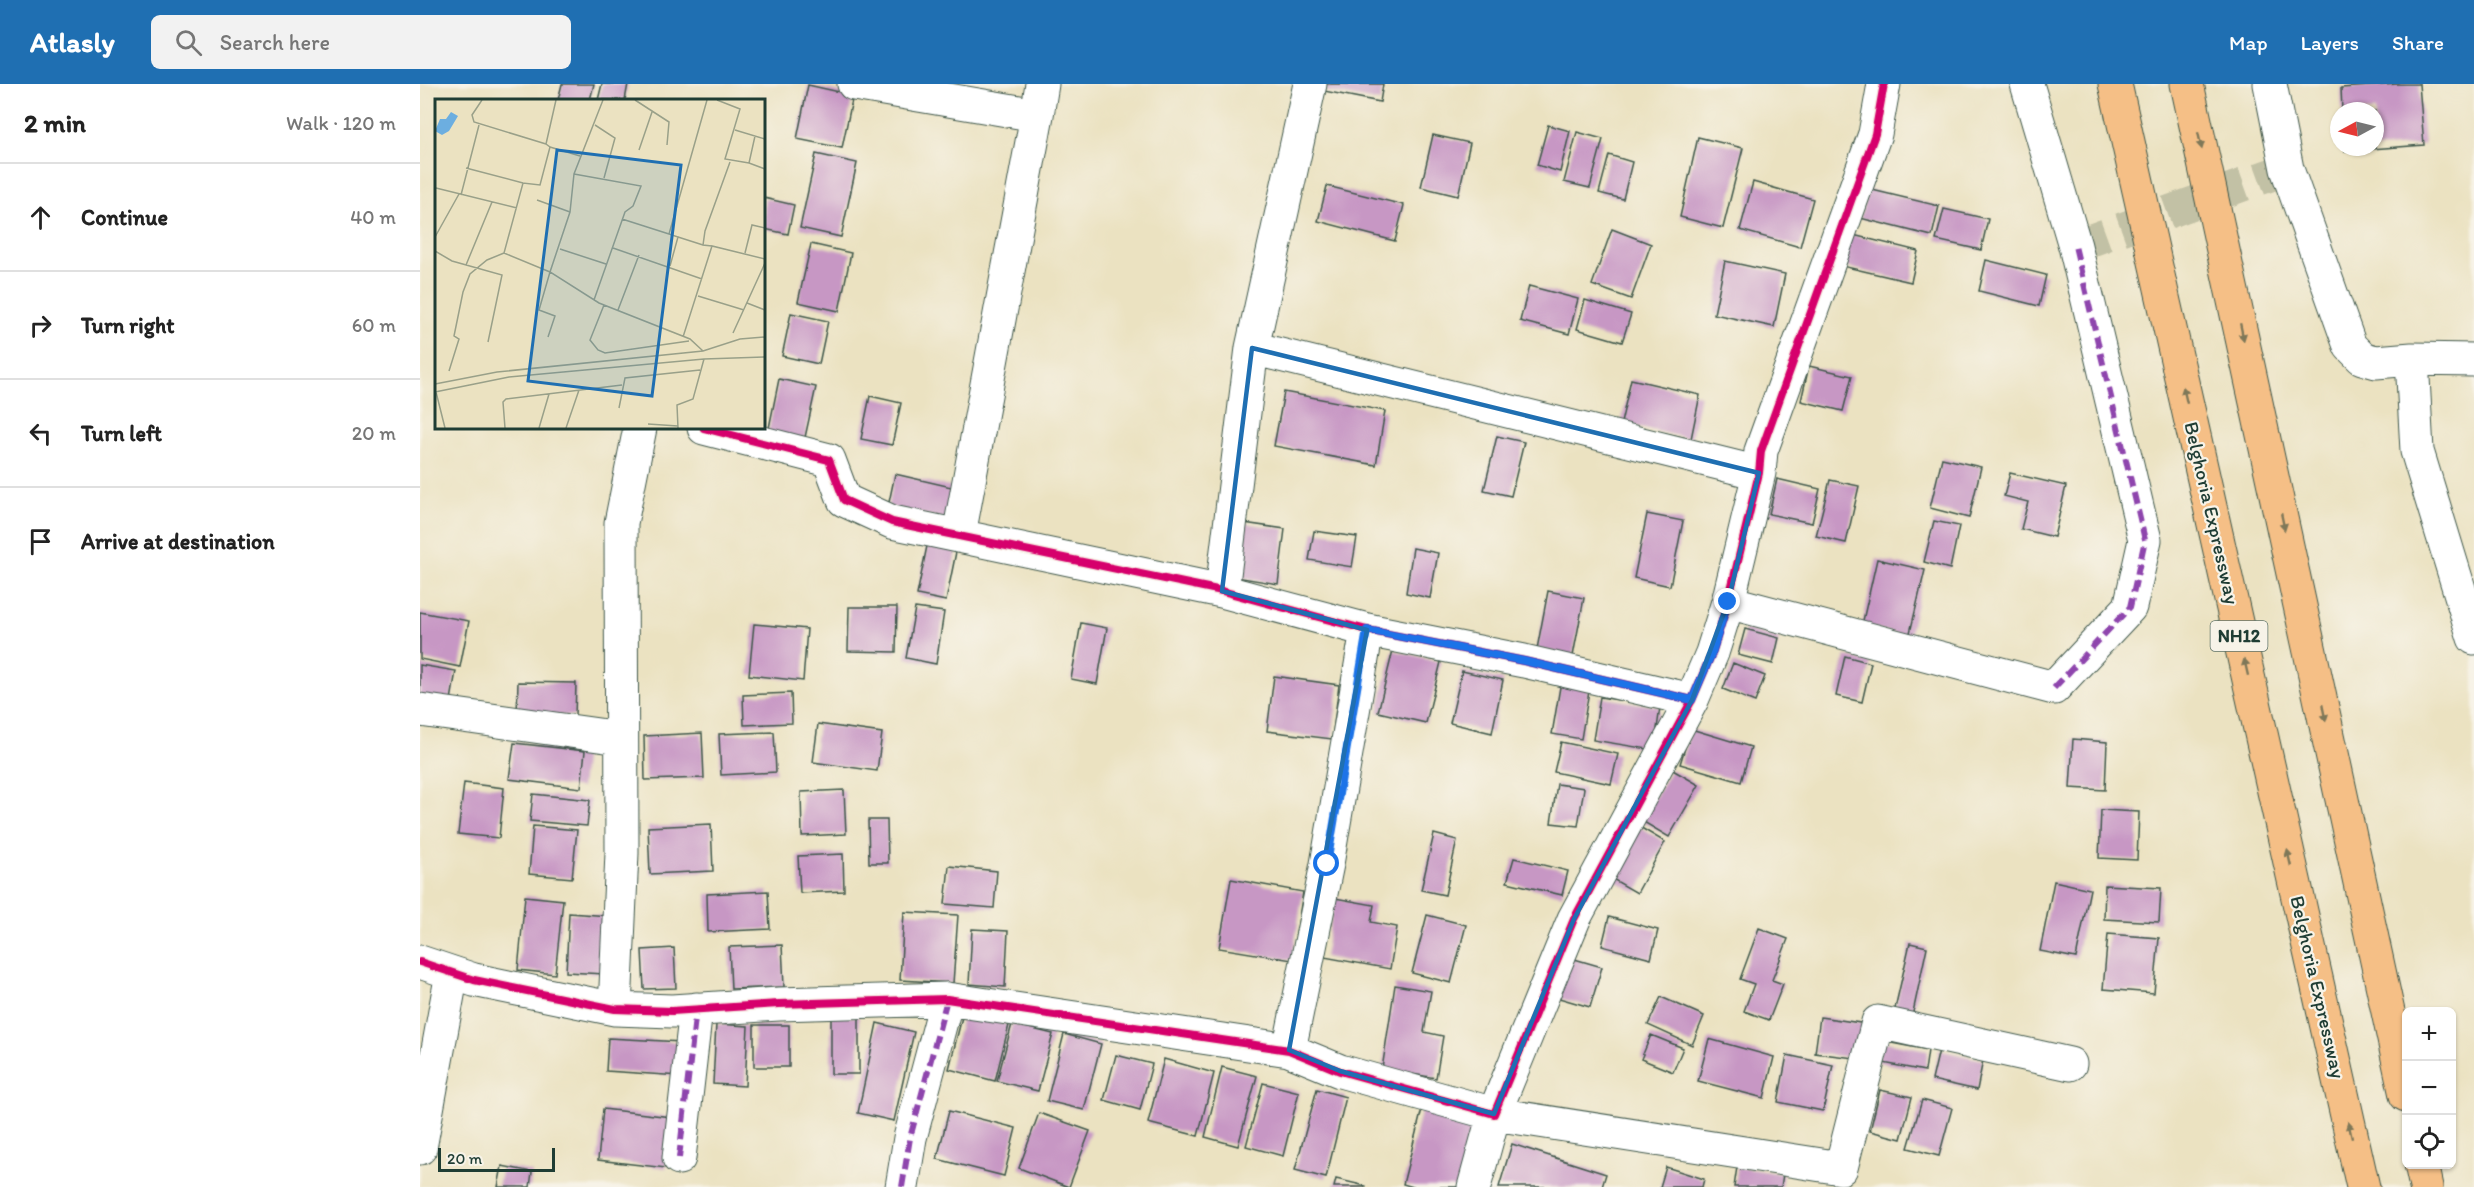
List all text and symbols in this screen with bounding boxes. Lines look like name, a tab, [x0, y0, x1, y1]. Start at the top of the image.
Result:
search box	[151, 15, 571, 69]
text: Atlasly	[30, 25, 115, 59]
icon: search	[172, 26, 205, 59]
text: Search here	[220, 29, 330, 56]
text: Map	[2229, 30, 2268, 55]
text: Layers	[2301, 30, 2359, 55]
text: Share	[2392, 30, 2444, 55]
inset map	[435, 99, 765, 429]
north arrow	[2330, 102, 2384, 156]
text: 2 min	[24, 107, 86, 139]
text: Walk · 120 m	[286, 111, 396, 135]
one-way arrow	[2196, 132, 2206, 150]
icon: ahead	[24, 201, 57, 234]
text: Continue	[81, 204, 168, 231]
text: 40 m	[350, 205, 396, 229]
icon: right	[24, 309, 57, 342]
text: Turn right	[81, 312, 175, 339]
text: 60 m	[352, 313, 396, 337]
one-way arrow	[2238, 322, 2247, 341]
one-way arrow	[2180, 386, 2189, 405]
icon: left	[24, 417, 57, 450]
street label: Belghoria Expressway	[2179, 419, 2245, 607]
text: Turn left	[81, 420, 162, 447]
text: 20 m	[352, 421, 396, 445]
one-way arrow	[2279, 513, 2288, 532]
icon: arrive	[24, 525, 57, 558]
text: Arrive at destination	[81, 528, 275, 555]
route end	[1714, 588, 1740, 614]
road number: NH12	[2210, 621, 2268, 651]
one-way arrow	[2241, 658, 2251, 677]
one-way arrow	[2320, 703, 2330, 722]
one-way arrow	[2284, 848, 2293, 867]
route start	[1313, 850, 1339, 876]
street label: Belghoria Expressway	[2285, 893, 2351, 1081]
map controls	[2402, 1007, 2456, 1169]
button: +	[2402, 1007, 2456, 1061]
button: −	[2402, 1061, 2456, 1115]
button: locate	[2402, 1115, 2456, 1169]
one-way arrow	[2345, 1121, 2355, 1139]
scale bar	[438, 1145, 555, 1172]
text: 20 m	[447, 1149, 482, 1168]

